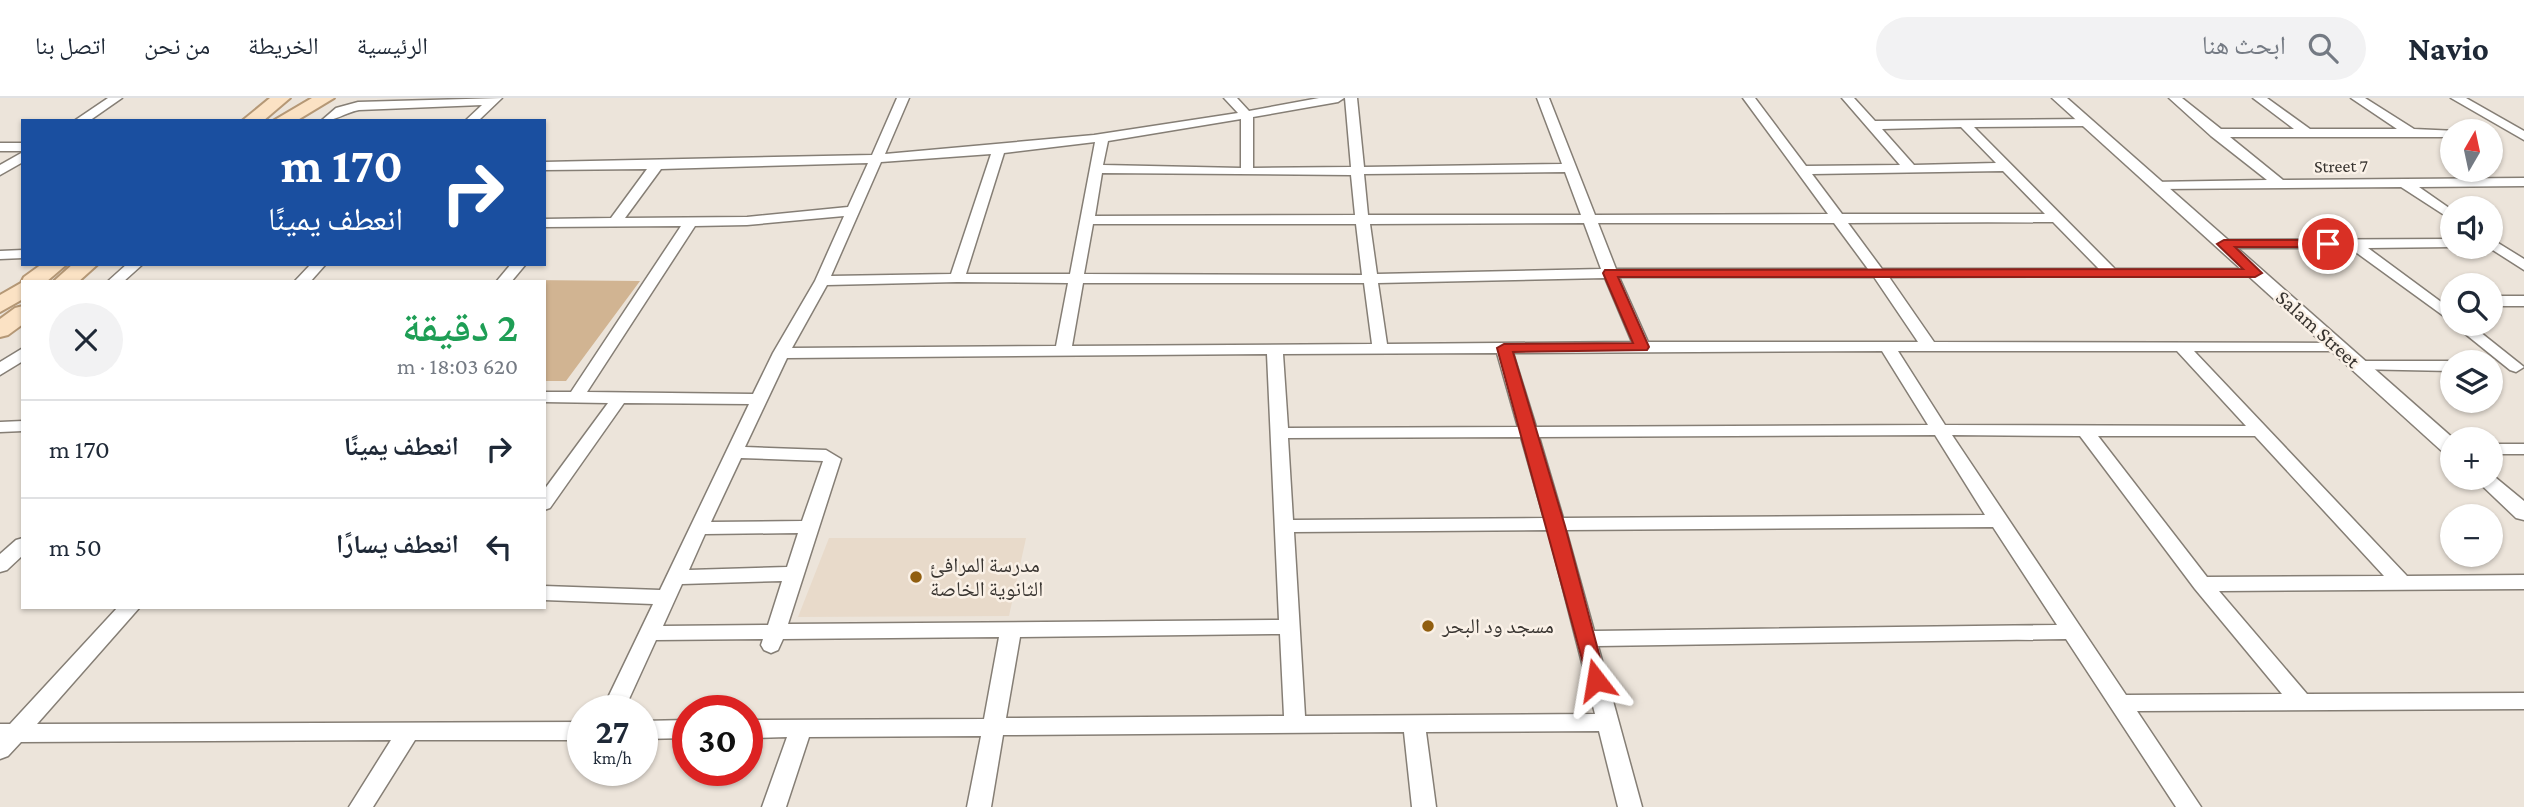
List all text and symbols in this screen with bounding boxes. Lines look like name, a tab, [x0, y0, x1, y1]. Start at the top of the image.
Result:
search box	[1876, 17, 2366, 80]
icon: search	[2304, 29, 2342, 67]
text: Navio	[2408, 30, 2489, 67]
text: ابحث هنا	[2202, 31, 2286, 60]
text: اتصل بنا	[35, 32, 106, 59]
text: من نحن	[144, 32, 210, 59]
text: الخريطة	[248, 32, 319, 59]
text: الرئيسية	[357, 32, 428, 59]
north arrow	[2440, 119, 2502, 182]
map controls	[2440, 119, 2503, 567]
text: 170 m	[281, 138, 403, 193]
icon: right	[427, 147, 518, 238]
street label: Street 7	[2314, 156, 2368, 176]
button: sound	[2440, 196, 2503, 259]
text: انعطف يمينًا	[268, 201, 403, 237]
pin	[2298, 214, 2358, 274]
icon: arrive	[2309, 225, 2347, 263]
button: search	[2440, 273, 2503, 336]
street label: Salam Street	[2271, 285, 2366, 374]
button: close	[49, 303, 123, 377]
text: 2 دقيقة	[402, 303, 518, 350]
button: layers	[2440, 350, 2503, 413]
text: 620 m · 18:03	[397, 353, 518, 379]
button: +	[2440, 427, 2503, 490]
icon: right	[480, 430, 518, 468]
text: انعطف يمينًا	[344, 432, 459, 461]
text: 170 m	[49, 435, 110, 464]
button: −	[2440, 504, 2503, 567]
icon: left	[480, 528, 518, 566]
text: انعطف يسارًا	[336, 530, 459, 559]
text: 50 m	[49, 533, 102, 562]
place label: مدرسة المرافئ الثانوية الخاصة	[930, 553, 1043, 601]
marker: مدرسة المرافئ الثانوية الخاصة	[908, 569, 924, 585]
place label: مسجد ود البحر	[1441, 614, 1554, 638]
marker: مسجد ود البحر	[1420, 618, 1436, 634]
position arrow	[1559, 643, 1633, 717]
speed limit sign: 30	[672, 695, 763, 786]
text: 27	[596, 712, 629, 751]
text: km/h	[593, 748, 632, 768]

